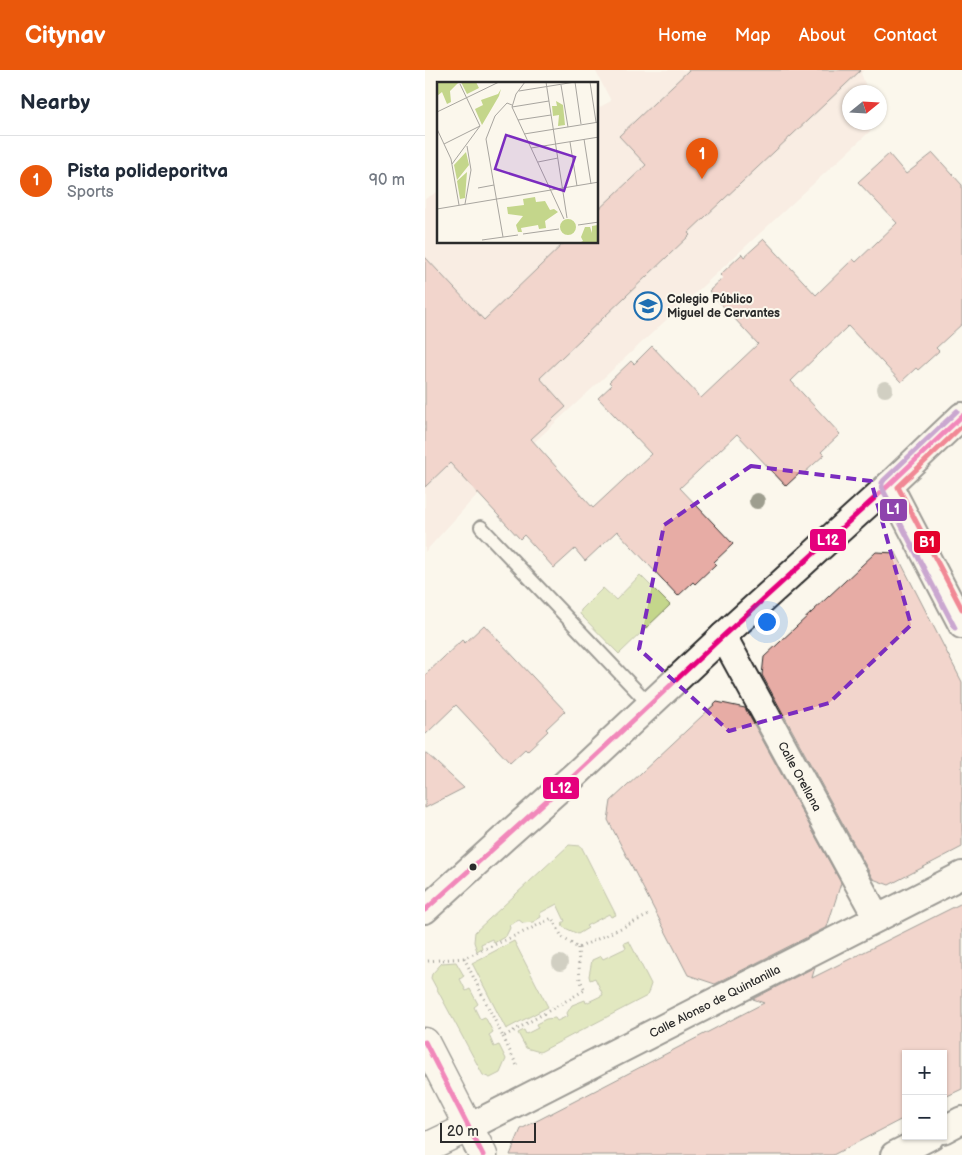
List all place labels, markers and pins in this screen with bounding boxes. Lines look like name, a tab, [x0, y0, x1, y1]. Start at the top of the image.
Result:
pin: 1	[686, 138, 718, 179]
school or university icon: Colegio Público Miguel de Cervantes	[633, 291, 663, 321]
place label: Colegio Público Miguel de Cervantes	[667, 292, 780, 321]
unlabelled marker	[468, 862, 478, 872]

